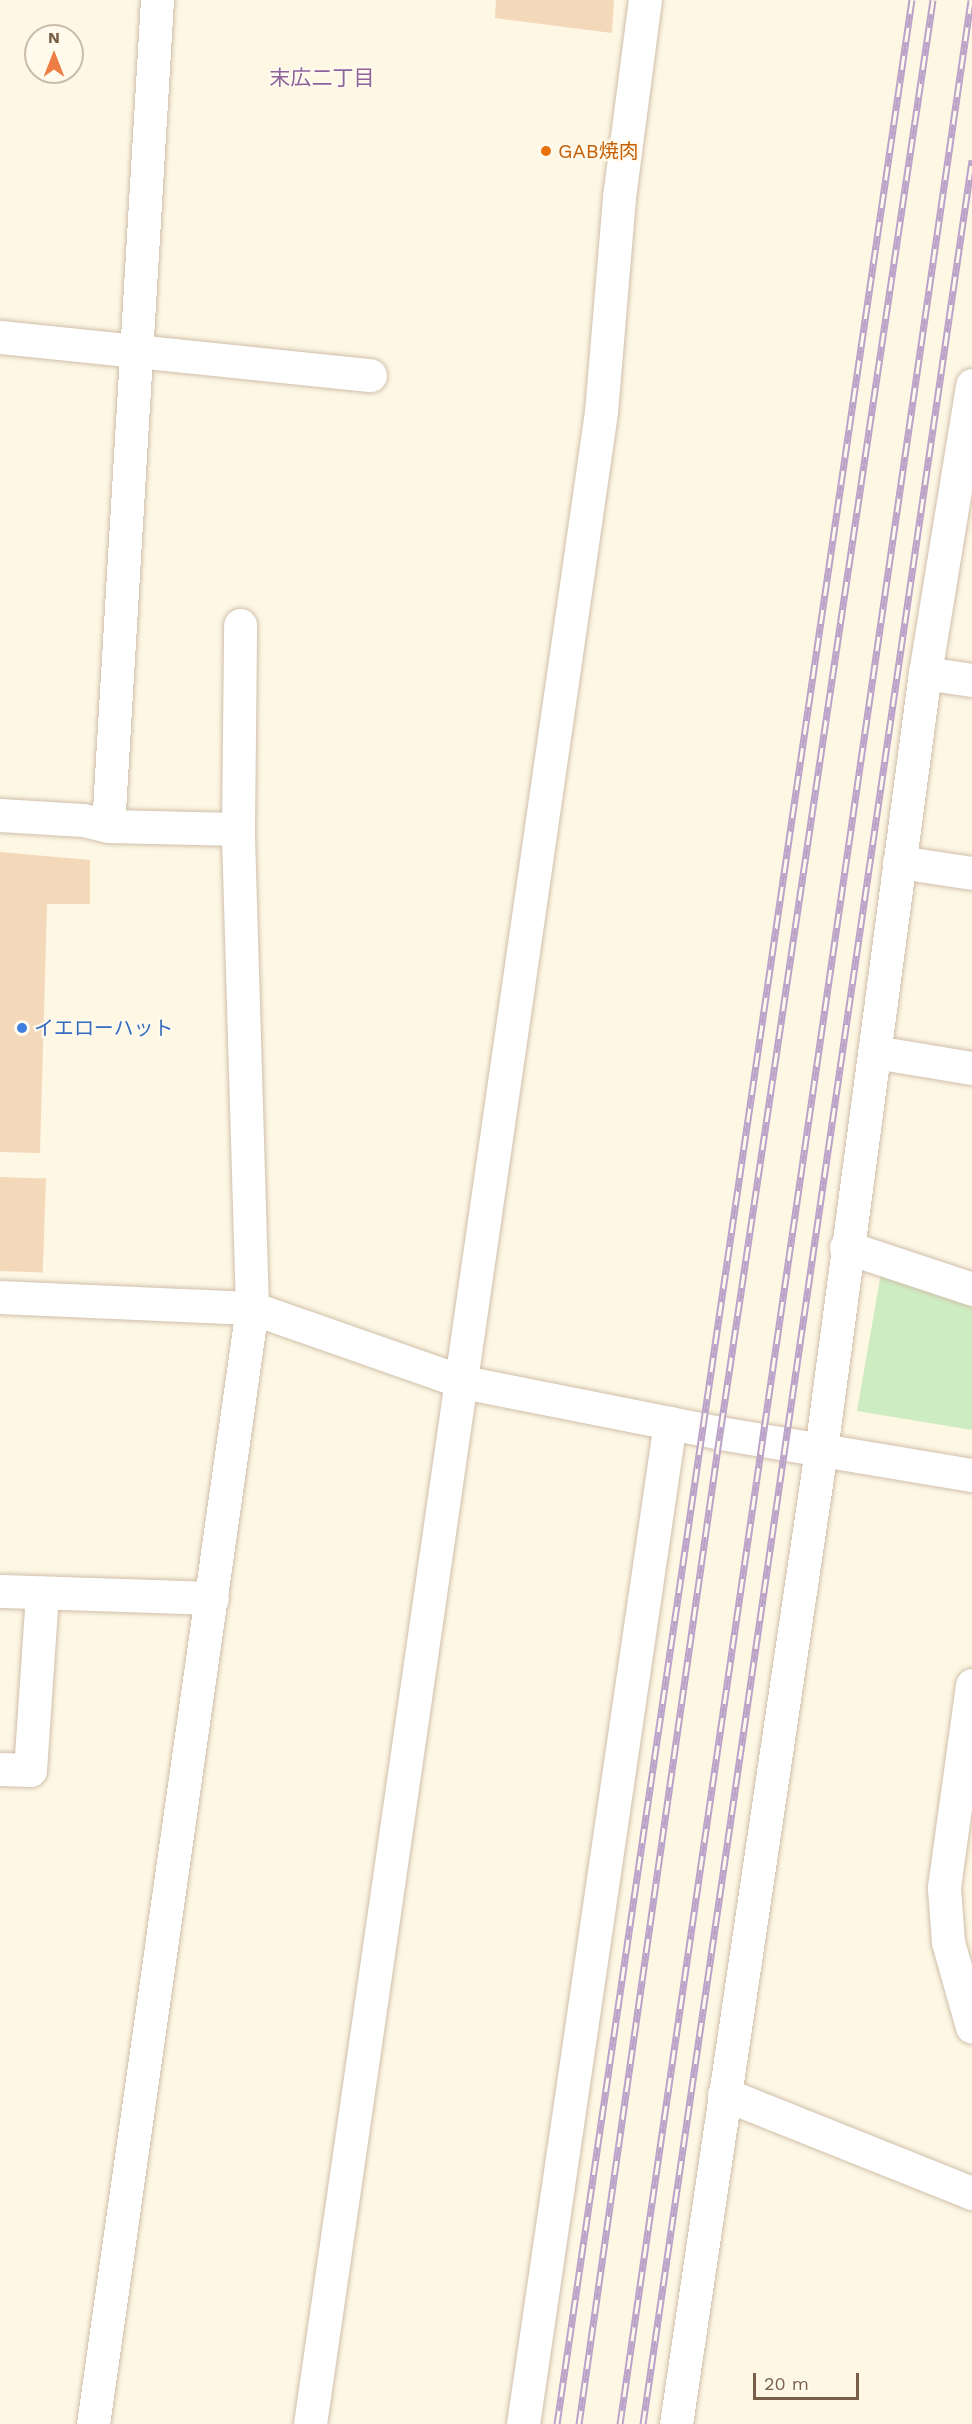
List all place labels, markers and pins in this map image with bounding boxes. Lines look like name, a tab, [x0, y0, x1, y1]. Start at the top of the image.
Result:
place label: GAB焼肉	[558, 139, 639, 163]
marker: GAB焼肉	[539, 144, 553, 158]
place label: イエローハット	[34, 1016, 174, 1040]
marker: イエローハット	[15, 1021, 29, 1035]

